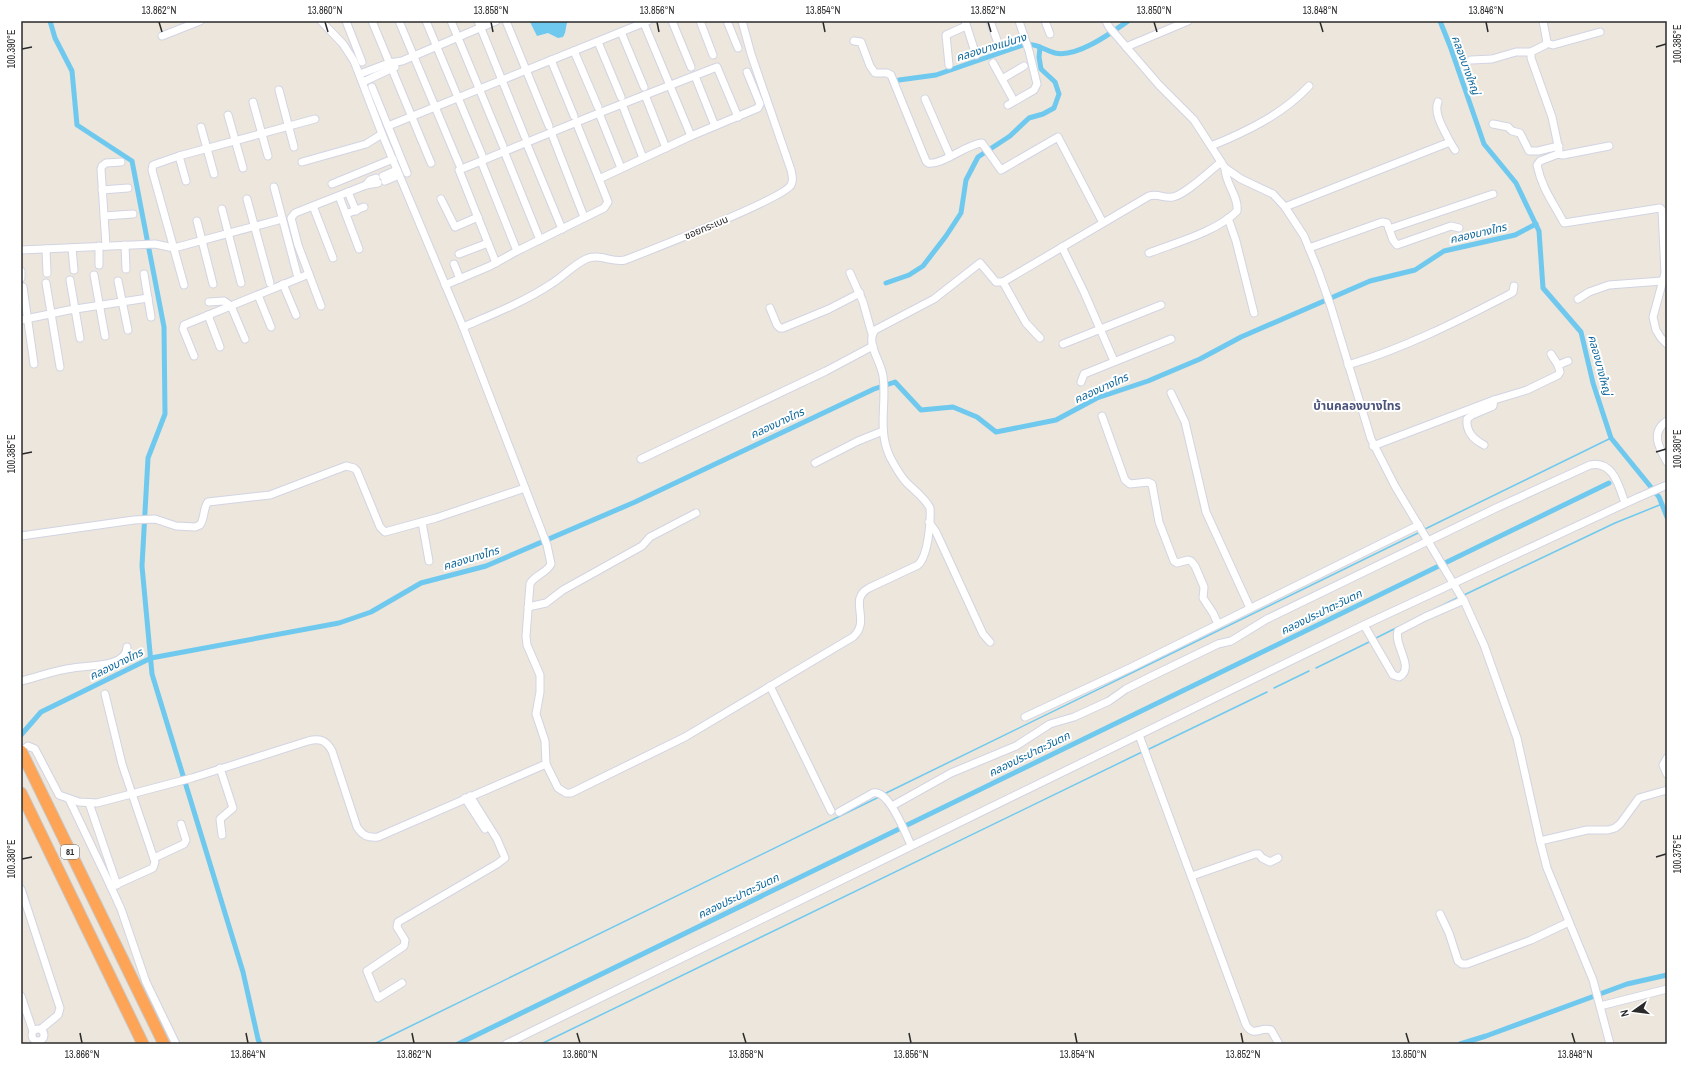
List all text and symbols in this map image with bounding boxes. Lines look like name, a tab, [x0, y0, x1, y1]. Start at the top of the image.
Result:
text: 13.862°N	[142, 4, 177, 17]
text: 13.860°N	[308, 4, 343, 17]
text: 13.858°N	[474, 4, 509, 17]
text: 13.856°N	[640, 4, 675, 17]
text: 13.854°N	[806, 4, 841, 17]
text: 13.852°N	[971, 4, 1006, 17]
text: 13.850°N	[1137, 4, 1172, 17]
text: 13.848°N	[1303, 4, 1338, 17]
text: 13.846°N	[1469, 4, 1504, 17]
text: 100.385°E	[1671, 24, 1684, 64]
text: 100.390°E	[5, 29, 18, 69]
water label: คลองบางแม่นาง	[954, 29, 1029, 64]
water label: คลองบางใหญ่	[1449, 34, 1484, 98]
street label: ซอยกระเบน	[682, 212, 730, 243]
water label: คลองบางไทร	[1448, 219, 1509, 246]
water label: คลองบางใหญ่	[1585, 333, 1615, 399]
water label: คลองบางไทร	[1072, 369, 1132, 406]
district label: บ้านคลองบางไทร	[1313, 398, 1401, 414]
water label: คลองบางไทร	[748, 404, 808, 442]
text: 100.380°E	[1671, 429, 1684, 469]
text: 100.385°E	[5, 434, 18, 474]
water label: คลองบางไทร	[441, 542, 502, 573]
water label: คลองประปาตะวันตก	[1278, 586, 1364, 638]
water label: คลองบางไทร	[87, 644, 146, 683]
water label: คลองประปาตะวันตก	[986, 728, 1072, 780]
text: 100.375°E	[1671, 834, 1684, 874]
text: 100.380°E	[5, 839, 18, 879]
road number: 81	[61, 845, 79, 859]
water label: คลองประปาตะวันตก	[695, 870, 781, 922]
north arrow	[1614, 991, 1654, 1031]
text: N	[1617, 1009, 1632, 1018]
text: 13.866°N	[65, 1048, 100, 1061]
text: 13.864°N	[231, 1048, 266, 1061]
text: 13.862°N	[397, 1048, 432, 1061]
text: 13.860°N	[563, 1048, 598, 1061]
text: 13.858°N	[729, 1048, 764, 1061]
text: 13.856°N	[894, 1048, 929, 1061]
text: 13.854°N	[1060, 1048, 1095, 1061]
text: 13.852°N	[1226, 1048, 1261, 1061]
text: 13.850°N	[1392, 1048, 1427, 1061]
text: 13.848°N	[1558, 1048, 1593, 1061]

